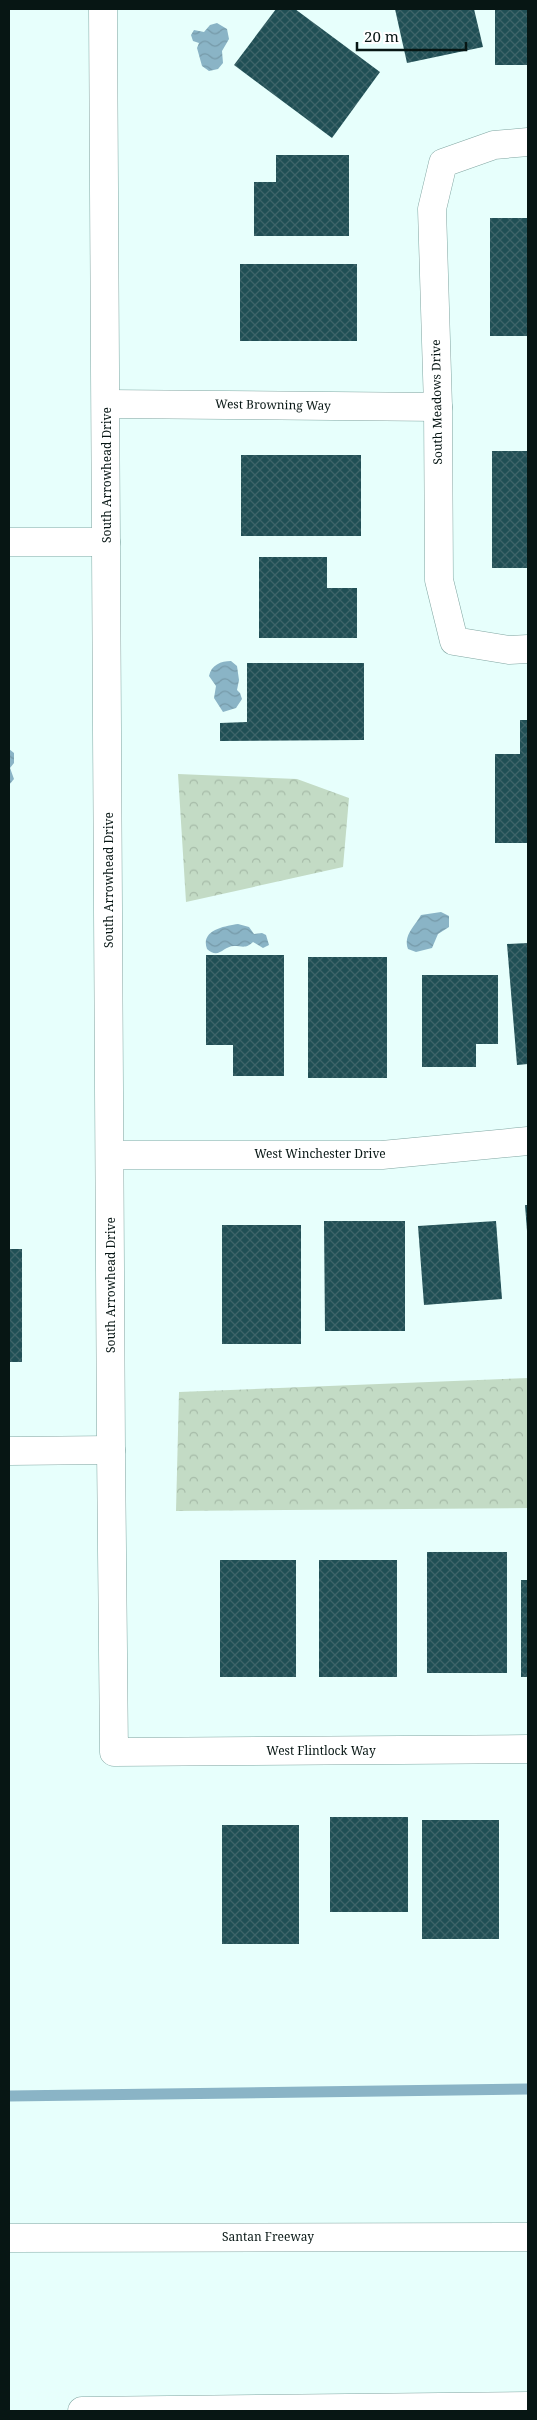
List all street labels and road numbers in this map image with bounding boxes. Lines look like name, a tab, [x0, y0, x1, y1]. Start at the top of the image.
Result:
street label: South Meadows Drive	[427, 339, 446, 465]
street label: West Browning Way	[215, 395, 331, 414]
street label: South Arrowhead Drive	[98, 407, 115, 543]
street label: South Arrowhead Drive	[100, 812, 117, 948]
street label: West Winchester Drive	[254, 1145, 386, 1162]
street label: South Arrowhead Drive	[102, 1217, 119, 1353]
street label: West Flintlock Way	[266, 1742, 376, 1759]
street label: Santan Freeway	[222, 2228, 314, 2245]

